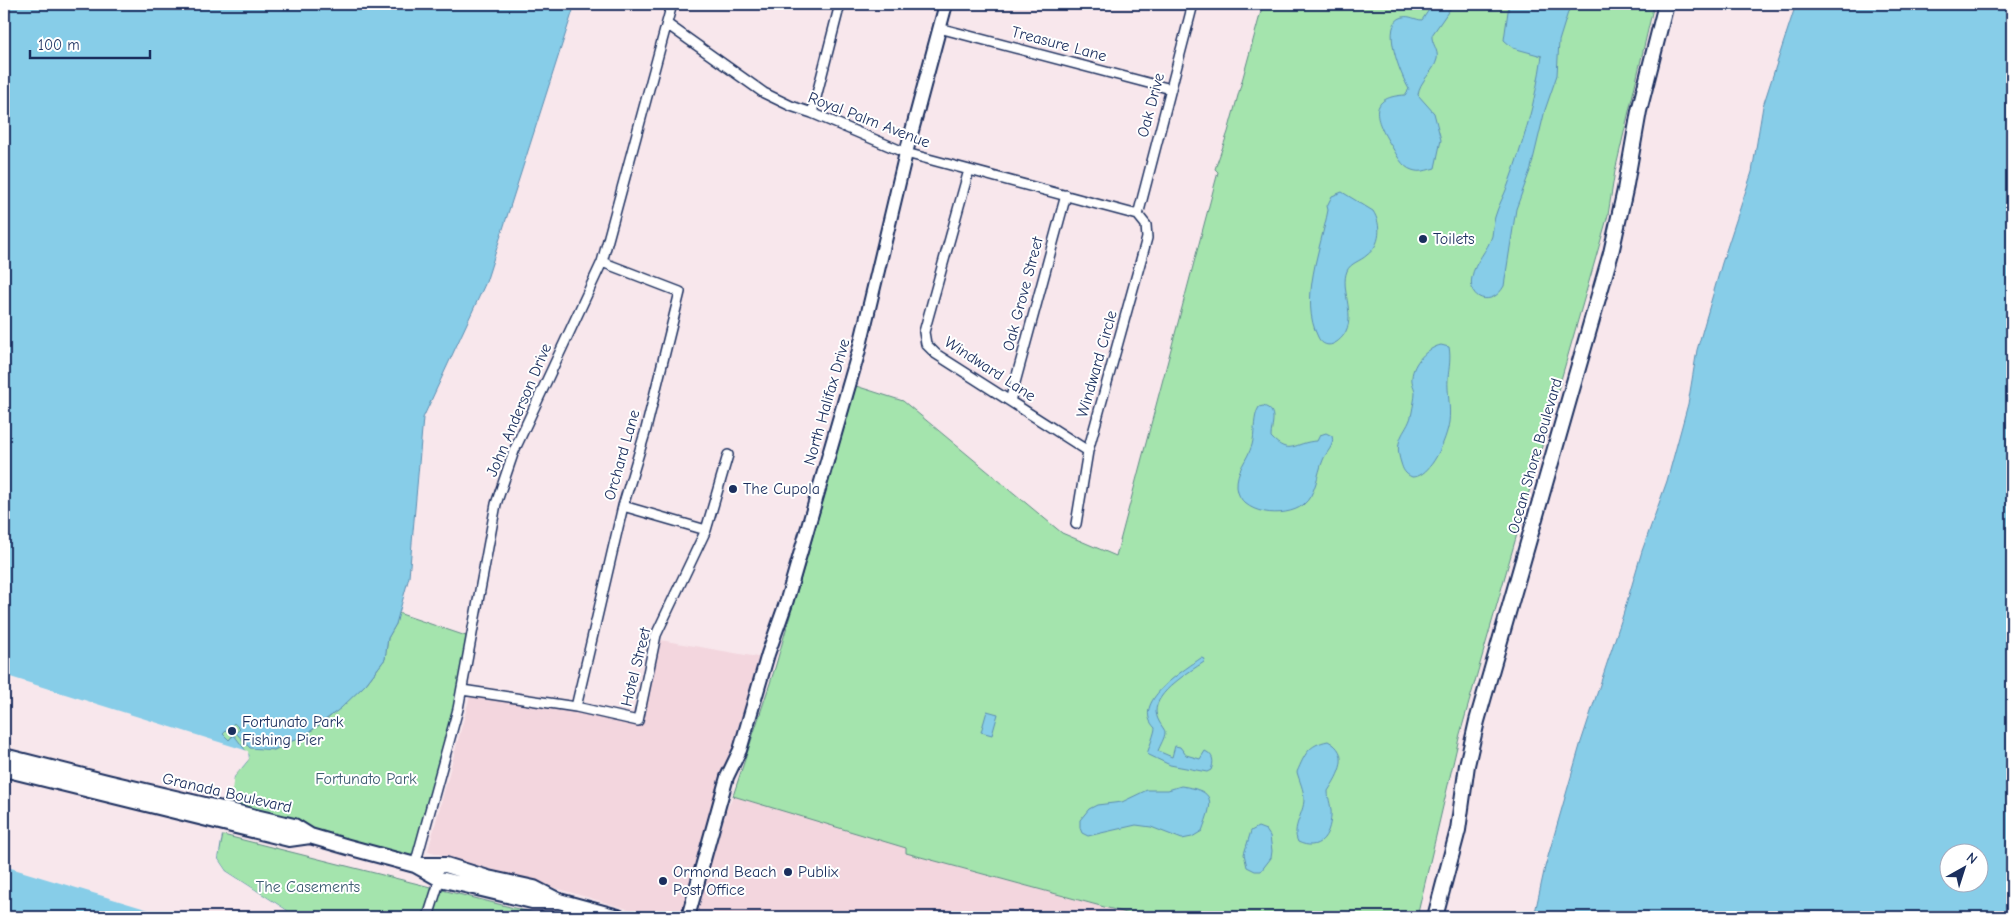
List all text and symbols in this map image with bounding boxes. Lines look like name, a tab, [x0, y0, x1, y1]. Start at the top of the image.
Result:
street label: Treasure Lane	[1009, 23, 1109, 65]
scale bar	[30, 28, 150, 60]
text: 100 m	[38, 36, 80, 54]
street label: Oak Drive	[1134, 71, 1168, 139]
street label: Royal Palm Avenue	[806, 88, 932, 152]
place label: Toilets	[1433, 230, 1475, 248]
marker: Toilets	[1417, 233, 1429, 245]
street label: Oak Grove Street	[999, 235, 1047, 353]
street label: Windward Circle	[1073, 308, 1121, 420]
street label: Windward Lane	[941, 333, 1039, 405]
street label: North Halifax Drive	[800, 337, 854, 467]
street label: John Anderson Drive	[483, 341, 555, 479]
street label: Ocean Shore Boulevard	[1504, 376, 1566, 536]
street label: Orchard Lane	[600, 408, 644, 502]
place label: The Cupola	[743, 480, 820, 498]
marker: The Cupola	[727, 483, 739, 495]
street label: Hotel Street	[617, 625, 655, 708]
place label: Fortunato Park Fishing Pier	[242, 713, 344, 749]
marker: Fortunato Park Fishing Pier	[226, 725, 238, 737]
street label: Granada Boulevard	[161, 769, 293, 817]
park label: Fortunato Park	[315, 770, 417, 788]
north arrow	[1938, 844, 1988, 894]
text: N	[1963, 849, 1981, 868]
place label: Ormond Beach Post Office	[673, 863, 777, 899]
place label: Publix	[798, 863, 839, 881]
marker: Publix	[782, 866, 794, 878]
marker: Ormond Beach Post Office	[657, 875, 669, 887]
park label: The Casements	[256, 878, 361, 896]

